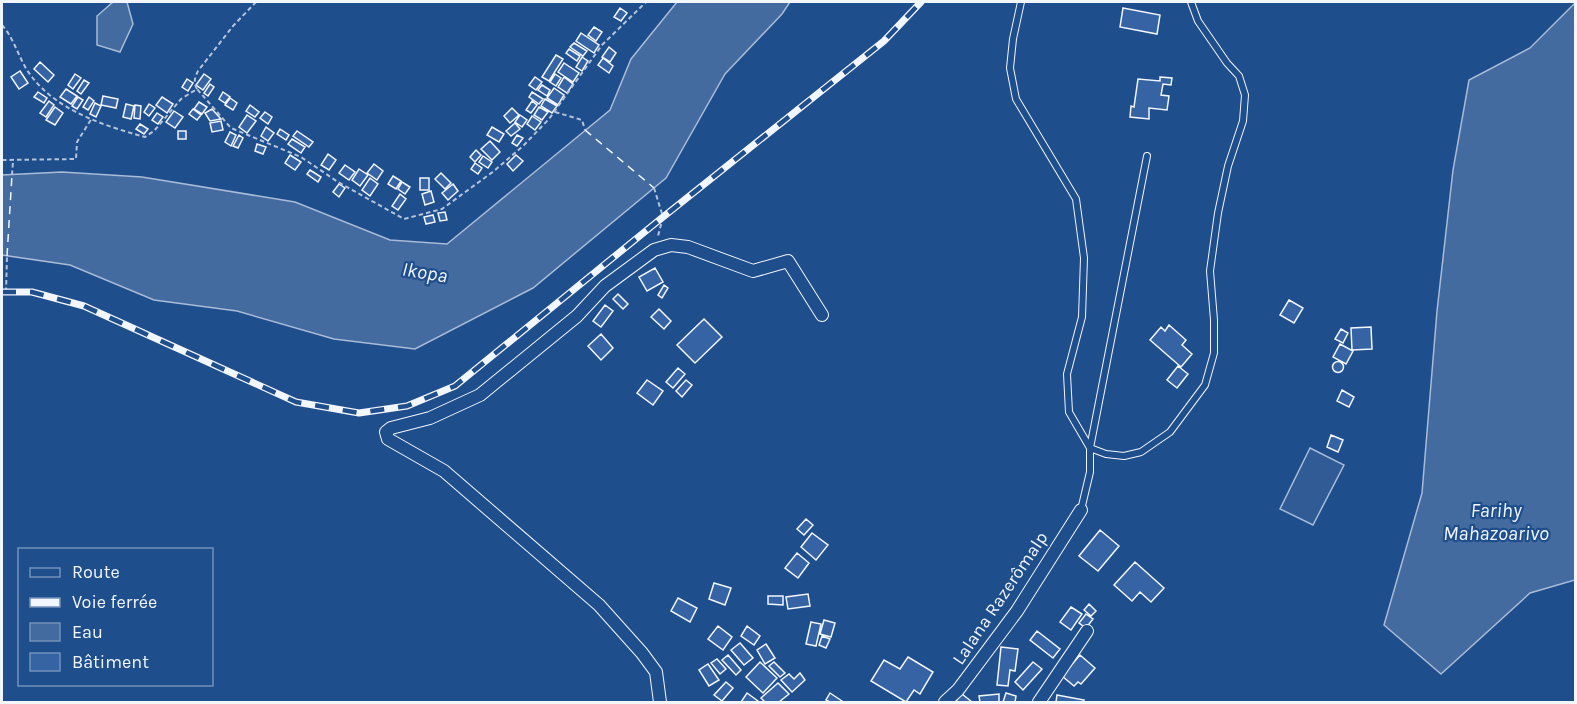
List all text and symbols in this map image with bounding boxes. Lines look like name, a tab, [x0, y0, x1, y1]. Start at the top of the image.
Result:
water label: Ikopa	[400, 258, 449, 287]
water label: Farihy Mahazoarivo	[1443, 499, 1549, 545]
street label: Lalana Razerômalp	[947, 527, 1053, 669]
legend	[18, 548, 213, 686]
text: Route	[72, 561, 120, 583]
text: Voie ferrée	[72, 591, 157, 613]
text: Eau	[72, 621, 103, 643]
text: Bâtiment	[72, 651, 149, 673]

